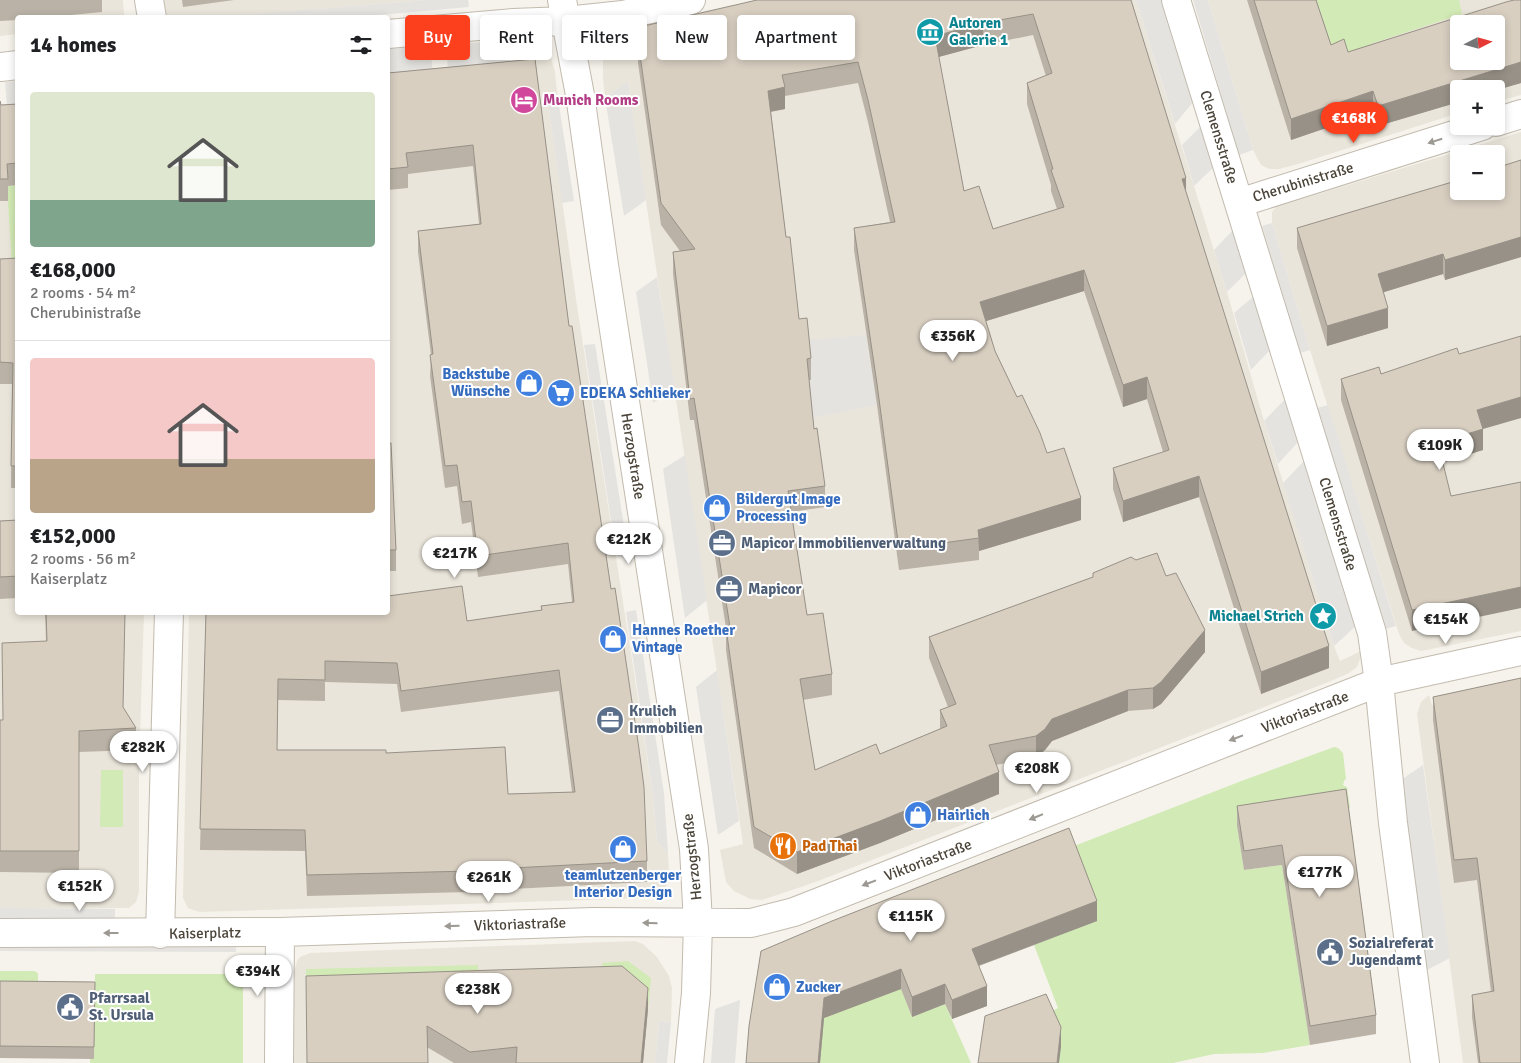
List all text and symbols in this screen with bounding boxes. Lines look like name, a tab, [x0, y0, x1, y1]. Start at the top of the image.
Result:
place label: Autoren Galerie 1	[949, 14, 1008, 49]
chip: Buy	[405, 15, 470, 60]
chip: Rent	[480, 15, 552, 60]
chip: Filters	[562, 15, 647, 60]
chip: New	[657, 15, 727, 60]
chip: Apartment	[737, 15, 855, 60]
north arrow	[1450, 15, 1505, 70]
map controls	[1450, 15, 1505, 200]
museum icon: Autoren Galerie 1	[915, 17, 945, 47]
icon: filters	[347, 31, 375, 59]
text: 14 homes	[30, 32, 116, 58]
button: +	[1450, 80, 1505, 135]
hotel icon: Munich Rooms	[509, 85, 539, 115]
street label: Clemensstraße	[1196, 88, 1242, 186]
place label: Munich Rooms	[543, 91, 639, 109]
pin: €168K	[1319, 102, 1389, 144]
text: €168K	[1332, 108, 1376, 128]
icon: home	[158, 125, 248, 215]
one-way arrow	[1427, 137, 1442, 145]
button: −	[1450, 145, 1505, 200]
street label: Cherubinistraße	[1250, 158, 1356, 206]
text: €168,000	[30, 257, 116, 283]
text: 2 rooms · 54 m²	[30, 283, 136, 303]
text: Cherubinistraße	[30, 303, 141, 323]
pin: €356K	[918, 320, 988, 362]
text: €356K	[931, 326, 975, 346]
place label: Backstube Wünsche	[442, 365, 510, 400]
shop icon: Backstube Wünsche	[514, 368, 544, 398]
supermarket icon: EDEKA Schlieker	[546, 378, 576, 408]
place label: EDEKA Schlieker	[580, 384, 690, 402]
icon: home	[158, 390, 248, 480]
street label: Herzogstraße	[617, 412, 649, 500]
pin: €109K	[1405, 428, 1475, 471]
text: €109K	[1418, 435, 1462, 455]
street label: Clemensstraße	[1315, 475, 1361, 573]
place label: Bildergut Image Processing	[736, 490, 841, 525]
shop icon: Bildergut Image Processing	[702, 493, 732, 523]
pin: €212K	[594, 522, 664, 565]
text: €152,000	[30, 523, 116, 549]
office icon: Mapicor Immobilienverwaltung	[707, 528, 737, 558]
text: €212K	[607, 529, 651, 549]
place label: Mapicor Immobilienverwaltung	[741, 534, 946, 552]
pin: €217K	[420, 536, 490, 579]
text: €217K	[433, 543, 477, 563]
text: 2 rooms · 56 m²	[30, 549, 136, 569]
text: Kaiserplatz	[30, 569, 107, 589]
office icon: Mapicor	[714, 574, 744, 604]
place label: Mapicor	[748, 580, 802, 598]
place icon: Michael Strich	[1308, 601, 1338, 631]
pin: €154K	[1411, 602, 1481, 645]
place label: Michael Strich	[1209, 607, 1304, 625]
text: €154K	[1424, 609, 1468, 629]
place label: Hannes Roether Vintage	[632, 621, 735, 656]
shop icon: Hannes Roether Vintage	[598, 624, 628, 654]
street label: Viktoriastraße	[1259, 687, 1351, 737]
place label: Krulich Immobilien	[629, 702, 703, 737]
office icon: Krulich Immobilien	[595, 705, 625, 735]
pin: €282K	[108, 730, 178, 773]
one-way arrow	[1228, 734, 1243, 742]
text: €282K	[121, 737, 165, 757]
pin: €208K	[1002, 752, 1072, 794]
text: €208K	[1015, 758, 1059, 778]
shop icon: Hairlich	[903, 800, 933, 830]
place label: Hairlich	[937, 806, 990, 824]
street label: Herzogstraße	[678, 813, 706, 901]
one-way arrow	[1028, 813, 1043, 821]
restaurant icon: Pad Thai	[768, 831, 798, 861]
shop icon: teamlutzenberger Interior Design	[608, 834, 638, 864]
street label: Viktoriastraße	[882, 835, 974, 885]
place label: Pad Thai	[802, 837, 858, 855]
pin: €177K	[1285, 856, 1355, 898]
pin: €261K	[454, 860, 524, 903]
text: €177K	[1298, 862, 1342, 882]
place label: teamlutzenberger Interior Design	[564, 866, 681, 901]
text: €261K	[467, 867, 511, 887]
pin: €152K	[45, 870, 115, 912]
text: €152K	[58, 876, 102, 896]
one-way arrow	[861, 879, 876, 887]
pin: €115K	[876, 900, 946, 942]
text: €115K	[889, 906, 933, 926]
street label: Viktoriastraße	[474, 913, 566, 935]
one-way arrow	[641, 919, 657, 927]
one-way arrow	[444, 922, 460, 930]
street label: Kaiserplatz	[169, 923, 242, 943]
one-way arrow	[103, 929, 119, 937]
place label: Sozialreferat Jugendamt	[1349, 934, 1434, 969]
public building icon: Sozialreferat Jugendamt	[1315, 937, 1345, 967]
pin: €394K	[223, 954, 293, 997]
text: €394K	[236, 961, 280, 981]
pin: €238K	[443, 972, 513, 1015]
shop icon: Zucker	[762, 972, 792, 1002]
place label: Zucker	[796, 978, 841, 996]
text: €238K	[456, 979, 500, 999]
place label: Pfarrsaal St. Ursula	[89, 989, 154, 1024]
public building icon: Pfarrsaal St. Ursula	[55, 992, 85, 1022]

